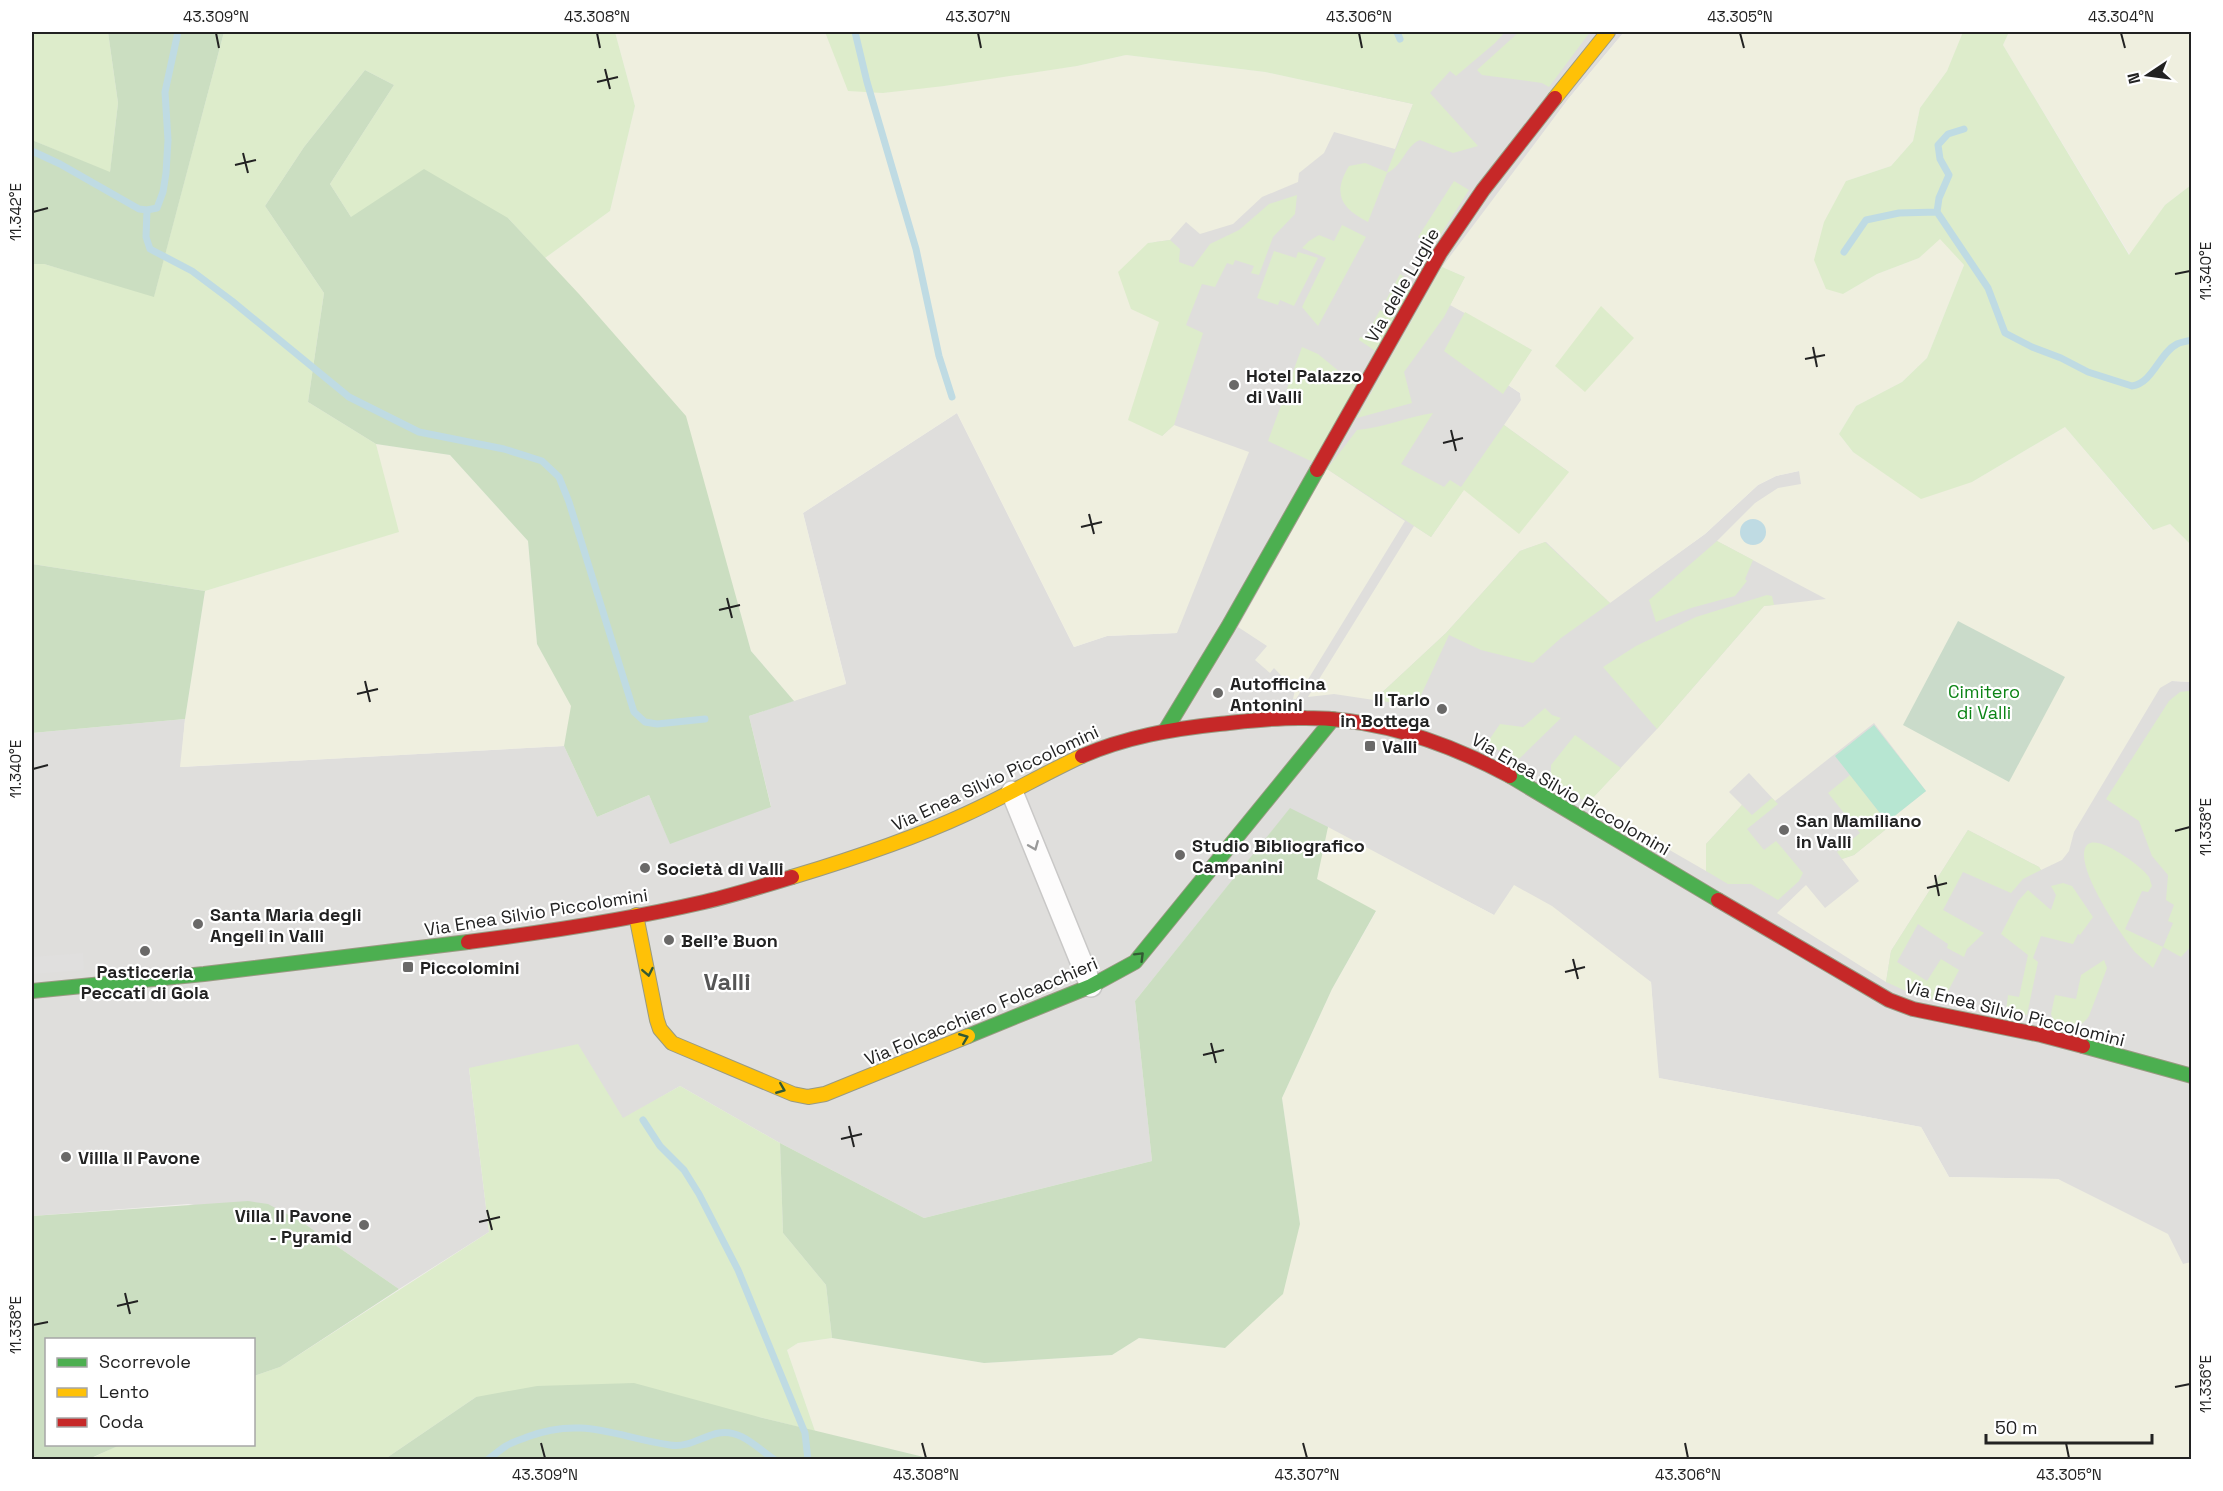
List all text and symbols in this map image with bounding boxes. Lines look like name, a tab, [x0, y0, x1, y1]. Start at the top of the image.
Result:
text: 43.309°N	[183, 7, 249, 26]
text: 43.308°N	[564, 7, 630, 26]
text: 43.307°N	[946, 7, 1010, 26]
text: 43.306°N	[1326, 7, 1392, 26]
text: 43.305°N	[1707, 7, 1773, 26]
text: 43.304°N	[2088, 7, 2154, 26]
north arrow	[2118, 45, 2178, 105]
text: N	[2122, 71, 2145, 86]
text: 11.342°E	[6, 183, 25, 241]
street label: Via delle Luglie	[1360, 224, 1444, 346]
text: 11.340°E	[2196, 242, 2215, 300]
place label: Hotel Palazzo di Valli	[1246, 364, 1362, 408]
marker: Hotel Palazzo di Valli	[1227, 378, 1241, 392]
place label: Autofficina Antonini	[1230, 672, 1327, 716]
park label: Cimitero di Valli	[1948, 680, 2020, 724]
marker: Autofficina Antonini	[1211, 686, 1225, 700]
place label: Il Tarlo in Bottega	[1340, 688, 1431, 732]
marker: Il Tarlo in Bottega	[1435, 702, 1449, 716]
street label: Via Enea Silvio Piccolomini	[888, 720, 1102, 836]
street label: Via Enea Silvio Piccolomini	[1467, 728, 1675, 860]
place label: Valli	[1382, 735, 1417, 758]
marker: Valli	[1363, 739, 1377, 753]
text: 11.340°E	[6, 740, 25, 798]
text: 11.338°E	[2196, 798, 2215, 856]
place label: San Mamiliano in Valli	[1796, 809, 1922, 853]
marker: San Mamiliano in Valli	[1777, 823, 1791, 837]
place label: Studio Bibliografico Campanini	[1192, 834, 1365, 878]
one-way arrow	[1027, 840, 1039, 851]
marker: Studio Bibliografico Campanini	[1173, 848, 1187, 862]
place label: Società di Valli	[657, 857, 784, 880]
marker: Società di Valli	[638, 861, 652, 875]
street label: Via Enea Silvio Piccolomini	[423, 883, 649, 941]
place label: Santa Maria degli Angeli in Valli	[210, 903, 361, 947]
marker: Santa Maria degli Angeli in Valli	[191, 917, 205, 931]
place label: Bell'e Buon	[681, 929, 778, 952]
marker: Bell'e Buon	[662, 933, 676, 947]
marker: Pasticceria Peccati di Gola	[138, 944, 152, 958]
street label: Via Folcacchiero Folcacchieri	[861, 951, 1101, 1071]
one-way arrow	[1132, 953, 1143, 964]
place label: Piccolomini	[420, 956, 520, 979]
place label: Pasticceria Peccati di Gola	[81, 960, 210, 1004]
marker: Piccolomini	[401, 960, 415, 974]
district label: Valli	[703, 966, 751, 997]
one-way arrow	[641, 967, 654, 977]
street label: Via Enea Silvio Piccolomini	[1903, 975, 2127, 1051]
one-way arrow	[957, 1033, 968, 1045]
one-way arrow	[775, 1082, 786, 1094]
place label: Villla Il Pavone	[78, 1146, 200, 1169]
marker: Villla Il Pavone	[59, 1150, 73, 1164]
place label: Villa Il Pavone - Pyramid	[235, 1204, 352, 1248]
marker: Villa Il Pavone - Pyramid	[357, 1218, 371, 1232]
text: 11.338°E	[6, 1296, 25, 1354]
legend	[45, 1338, 255, 1446]
text: Scorrevole	[99, 1350, 191, 1373]
text: 11.336°E	[2196, 1355, 2215, 1413]
text: Lento	[99, 1380, 149, 1403]
scale bar	[1986, 1407, 2152, 1445]
text: Coda	[99, 1410, 144, 1433]
text: 50 m	[1995, 1416, 2037, 1439]
text: 43.309°N	[512, 1465, 578, 1484]
text: 43.308°N	[893, 1465, 959, 1484]
text: 43.307°N	[1275, 1465, 1339, 1484]
text: 43.306°N	[1655, 1465, 1721, 1484]
text: 43.305°N	[2036, 1465, 2102, 1484]

